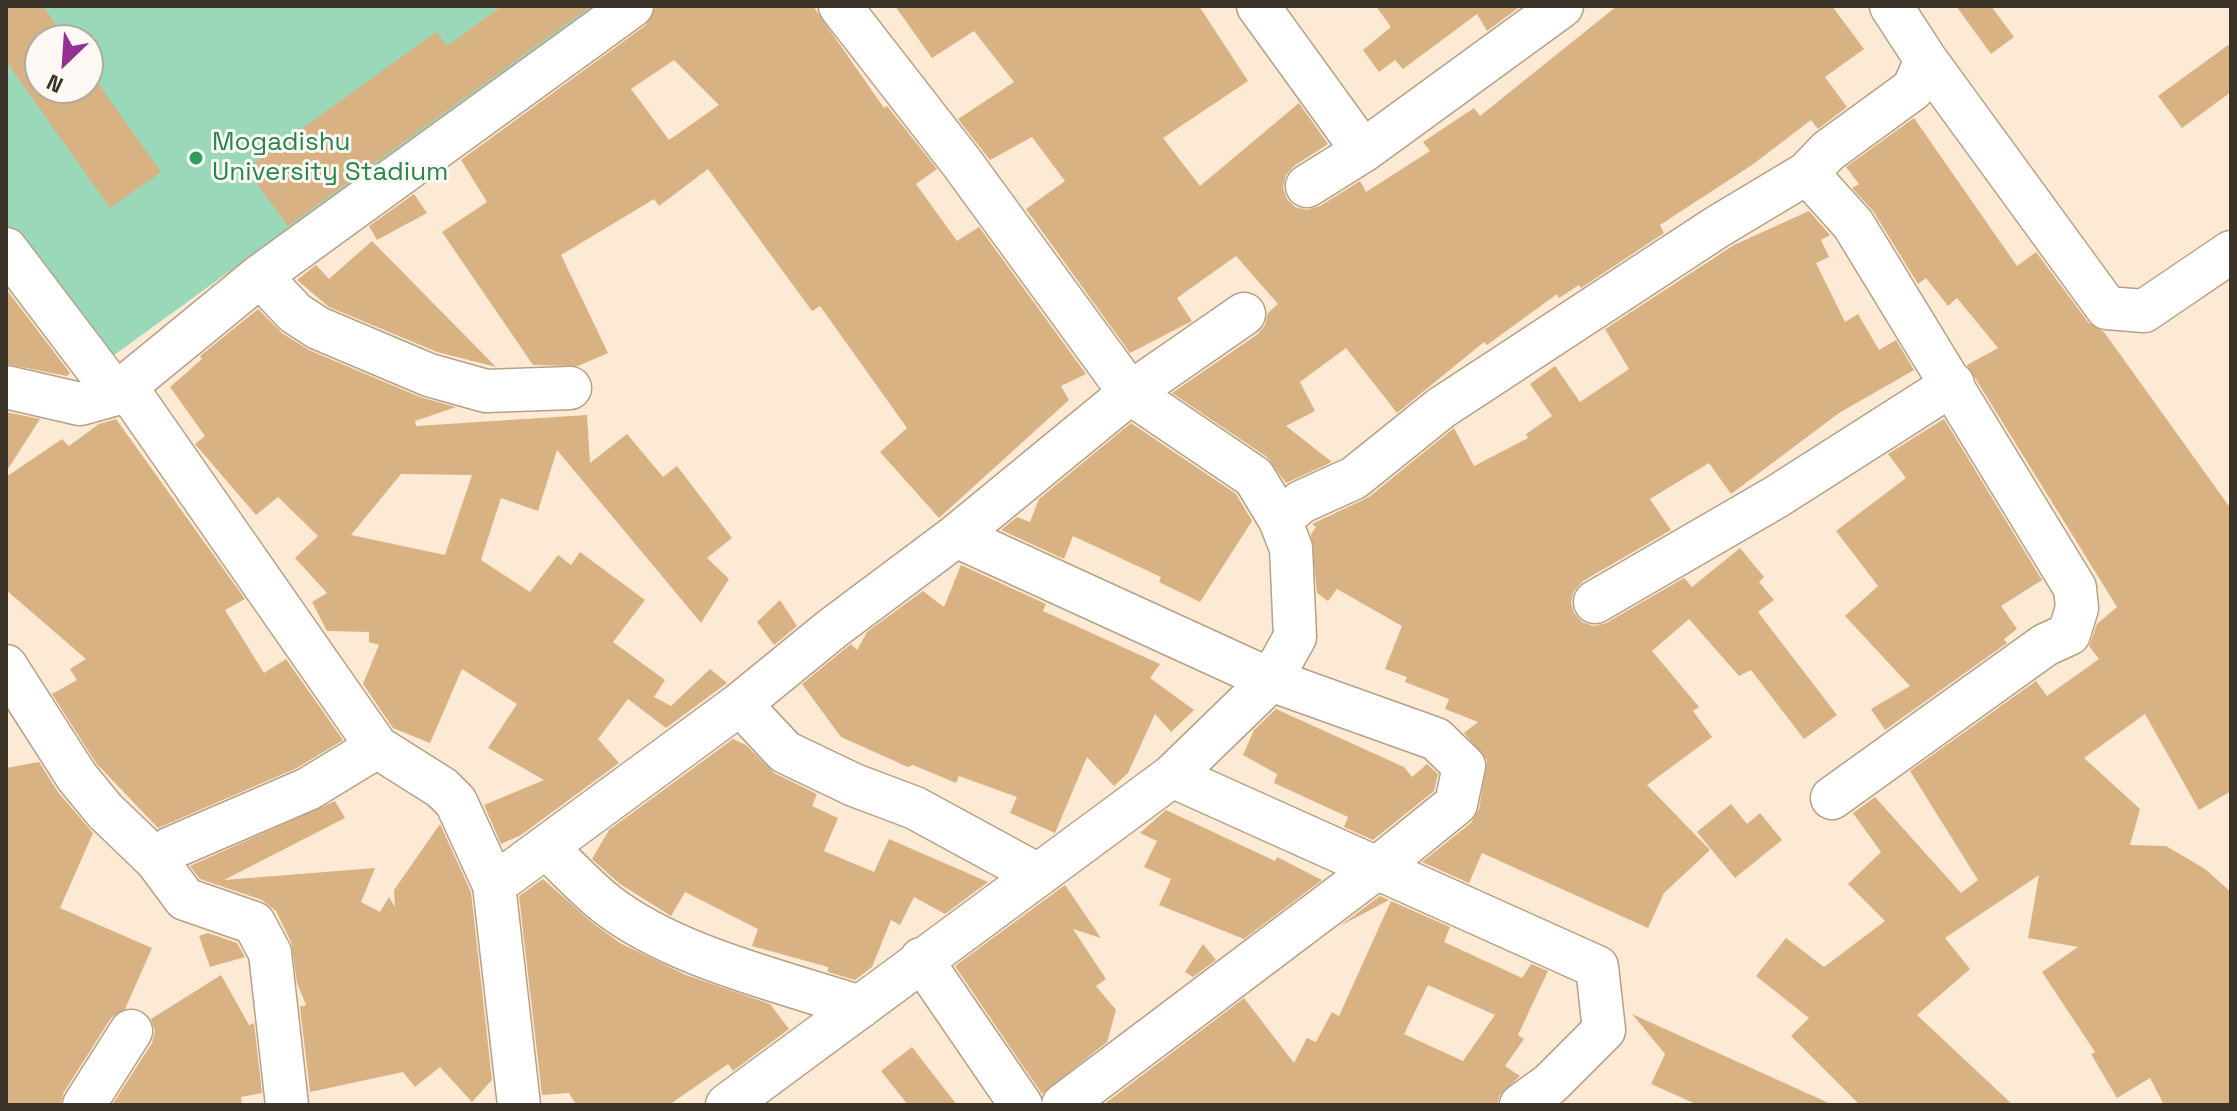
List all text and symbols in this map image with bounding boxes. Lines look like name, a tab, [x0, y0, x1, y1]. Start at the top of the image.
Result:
north arrow	[24, 24, 104, 104]
text: N	[42, 68, 67, 100]
place label: Mogadishu University Stadium	[212, 127, 448, 188]
marker: Mogadishu University Stadium	[187, 149, 205, 167]

